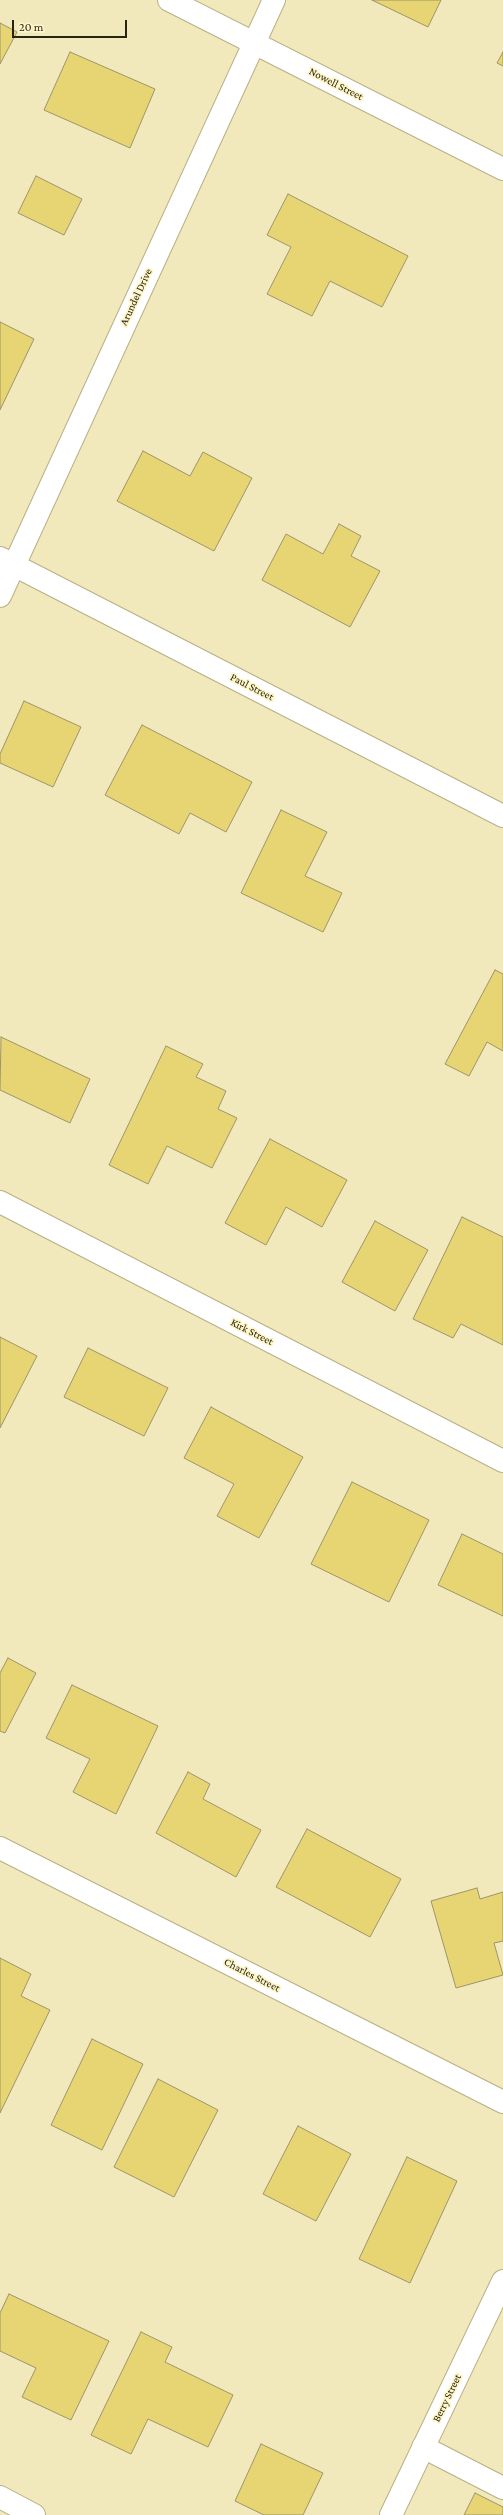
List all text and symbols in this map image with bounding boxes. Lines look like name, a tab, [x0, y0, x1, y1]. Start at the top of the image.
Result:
scale bar	[14, 12, 129, 38]
text: 20 m	[19, 20, 43, 34]
street label: Nowell Street	[307, 65, 365, 103]
street label: Arundel Drive	[117, 266, 155, 328]
street label: Paul Street	[228, 670, 276, 704]
street label: Kirk Street	[228, 1316, 276, 1348]
street label: Charles Street	[222, 1955, 282, 1995]
street label: Berry Street	[430, 2372, 464, 2424]

